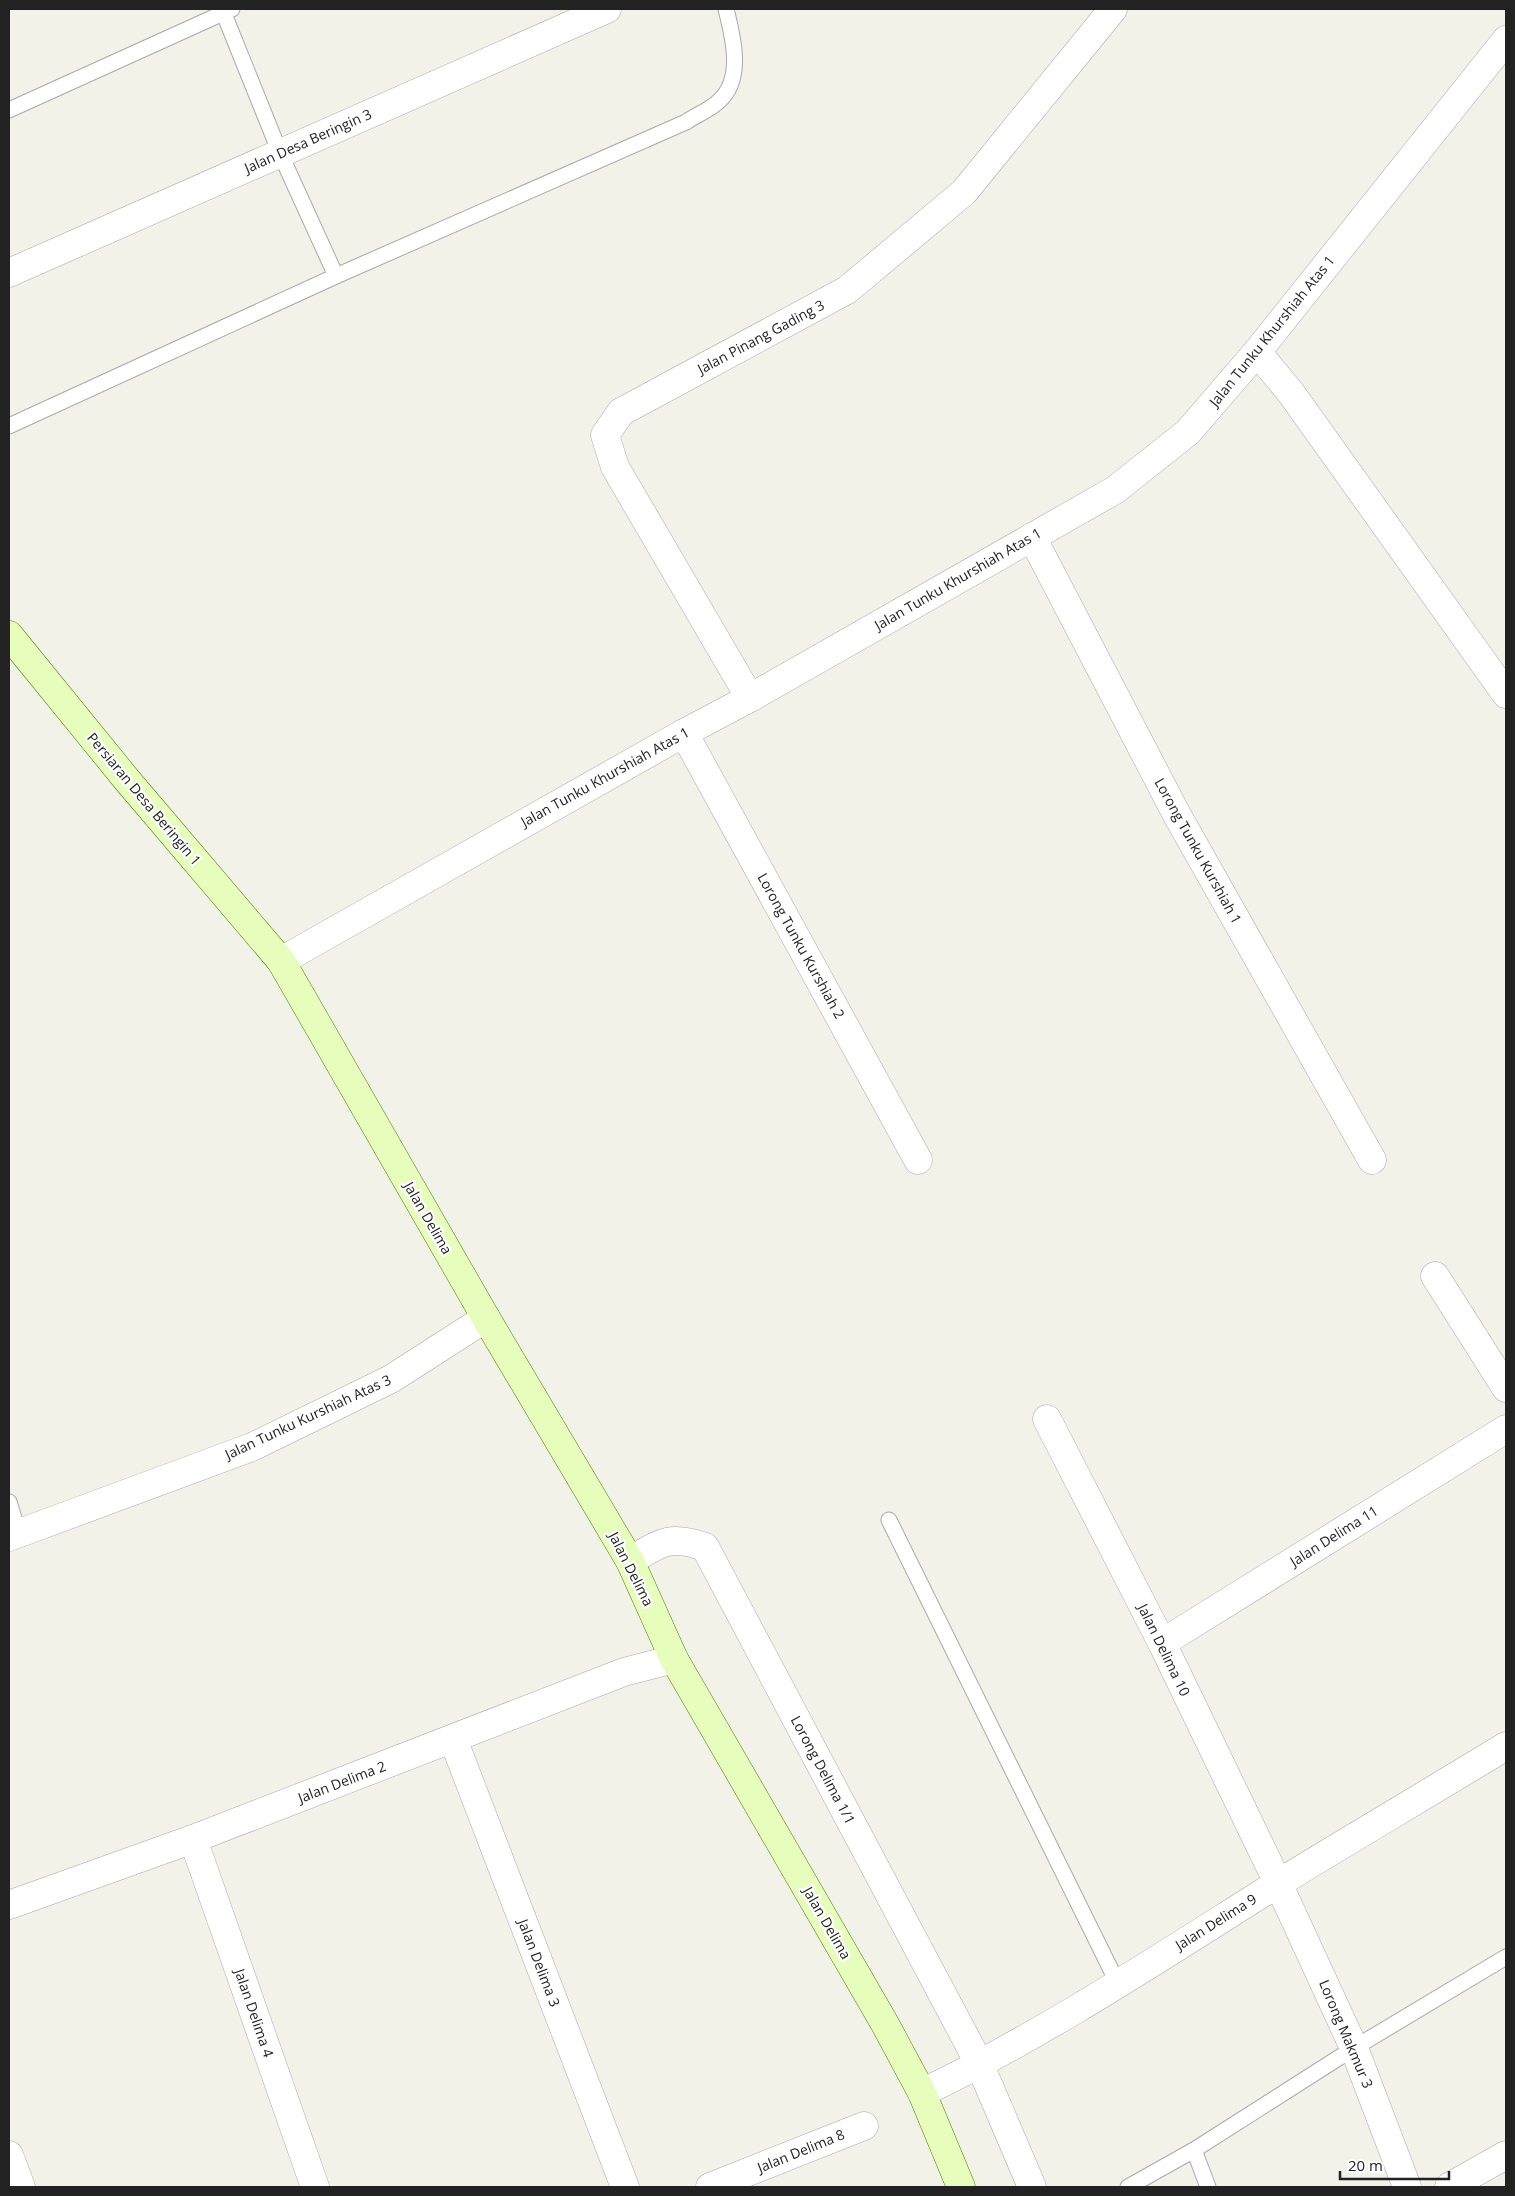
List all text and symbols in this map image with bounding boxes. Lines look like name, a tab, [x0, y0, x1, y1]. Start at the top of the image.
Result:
street label: Jalan Desa Beringin 3	[239, 104, 374, 178]
street label: Jalan Tunku Khurshiah Atas 1	[1203, 251, 1339, 412]
street label: Jalan Pinang Gading 3	[692, 295, 828, 379]
street label: Jalan Tunku Khurshiah Atas 1	[869, 523, 1045, 635]
street label: Jalan Tunku Khurshiah Atas 1	[515, 722, 692, 832]
street label: Persiaran Desa Beringin 1	[83, 728, 206, 869]
street label: Lorong Tunku Kurshiah 1	[1150, 775, 1246, 927]
street label: Lorong Tunku Kurshiah 2	[753, 870, 849, 1022]
street label: Jalan Delima	[399, 1176, 457, 1258]
street label: Jalan Tunku Kurshiah Atas 3	[220, 1370, 394, 1464]
street label: Jalan Delima 11	[1284, 1501, 1381, 1571]
street label: Jalan Delima	[604, 1527, 658, 1609]
street label: Jalan Delima 10	[1133, 1599, 1195, 1699]
street label: Lorong Delima 1/1	[787, 1712, 860, 1827]
street label: Jalan Delima 2	[293, 1756, 388, 1808]
street label: Jalan Delima	[798, 1881, 856, 1963]
street label: Jalan Delima 9	[1170, 1889, 1260, 1955]
street label: Jalan Delima 3	[513, 1914, 565, 2009]
street label: Jalan Delima 4	[230, 1964, 279, 2060]
street label: Lorong Makmur 3	[1315, 1977, 1378, 2091]
street label: Jalan Delima 8	[752, 2124, 847, 2177]
scale bar	[1340, 2148, 1449, 2180]
text: 20 m	[1348, 2155, 1383, 2175]

